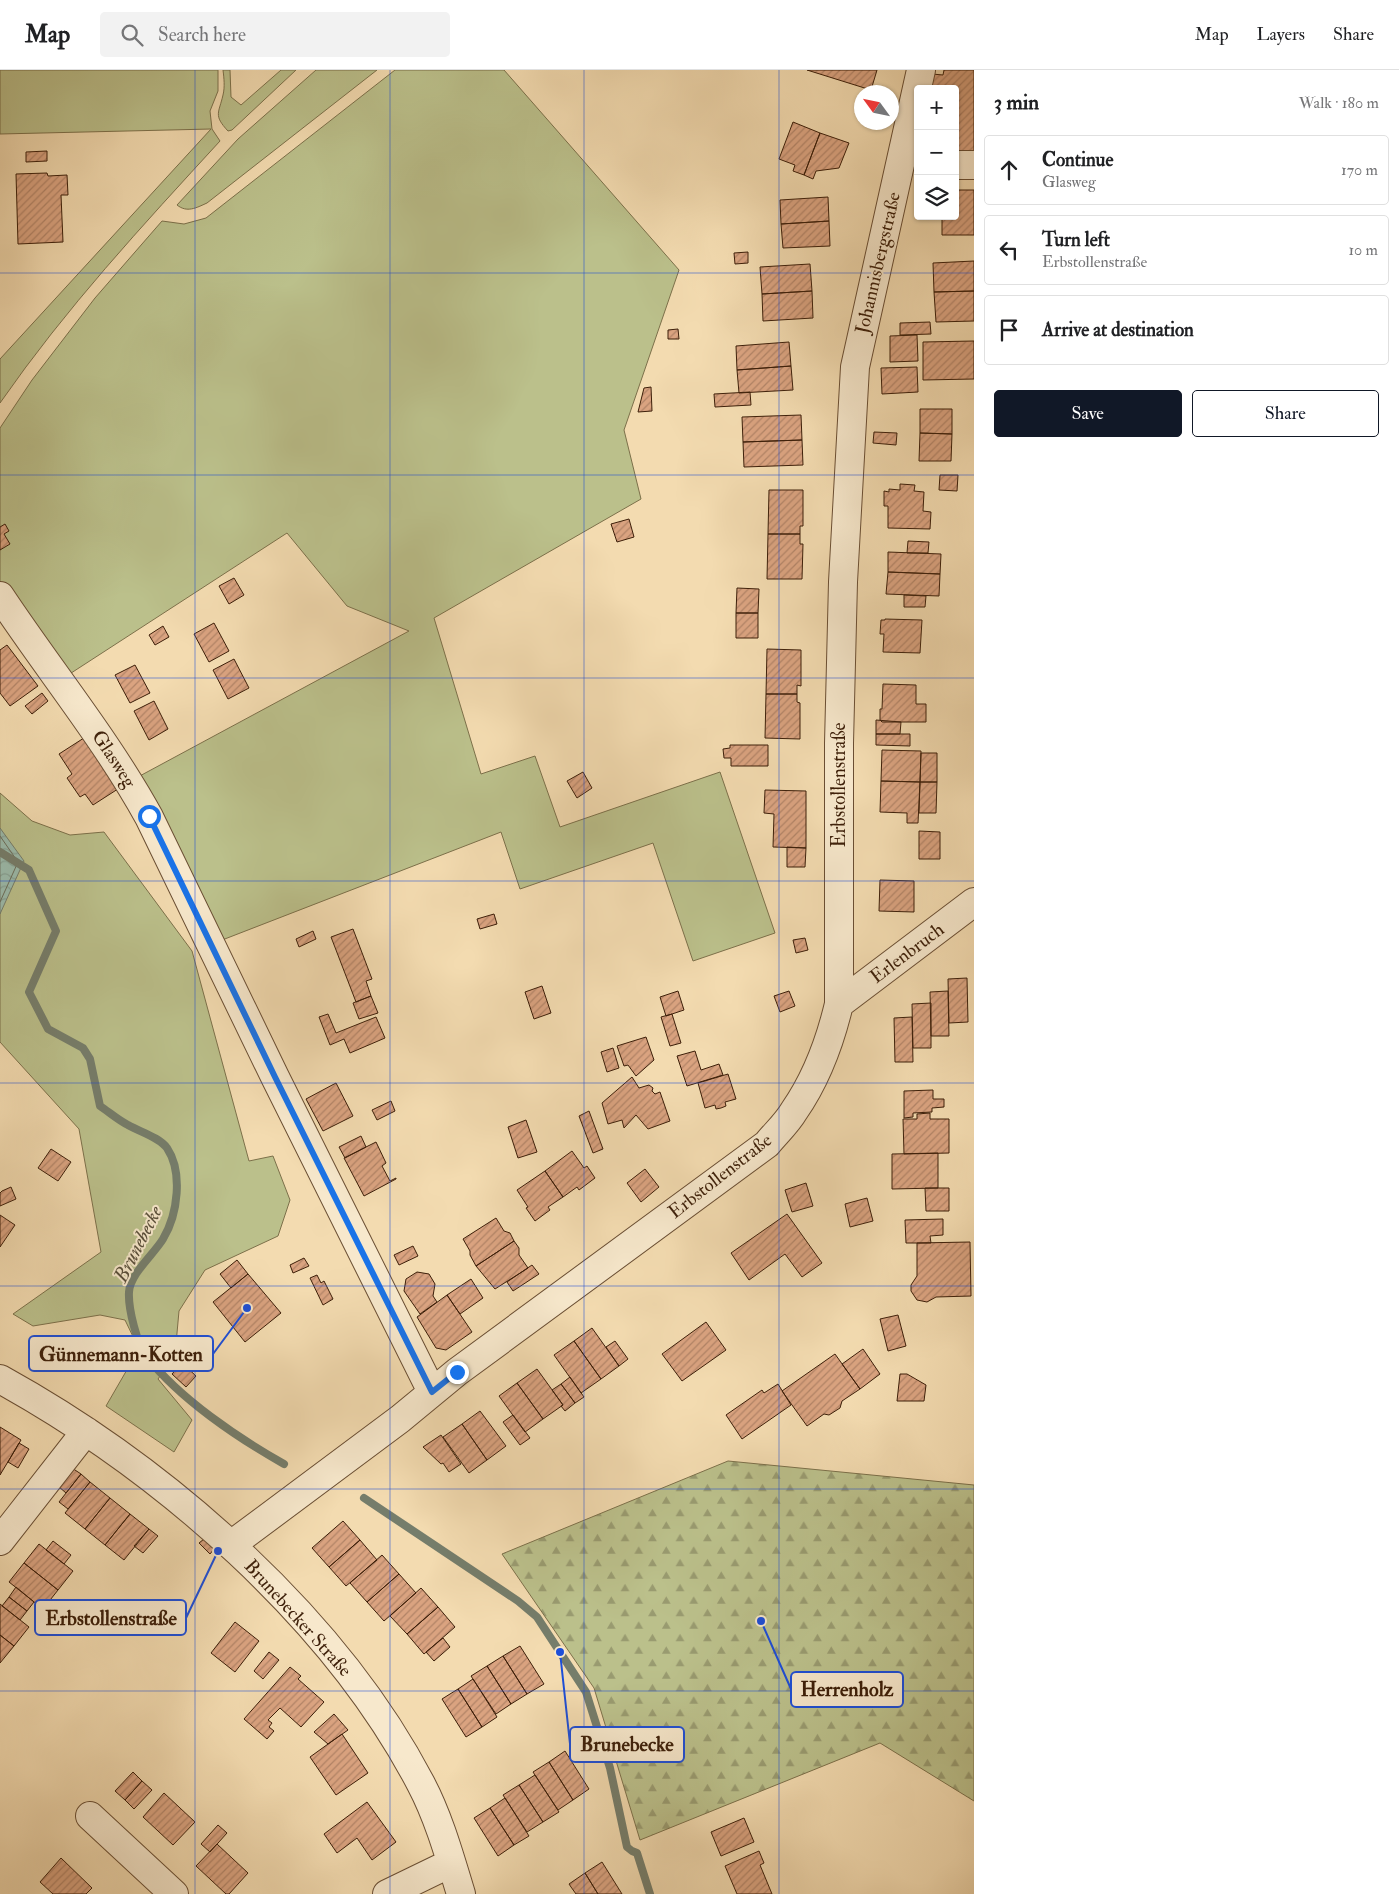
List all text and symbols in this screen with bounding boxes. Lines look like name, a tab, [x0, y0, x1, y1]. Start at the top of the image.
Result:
search box	[100, 12, 450, 57]
text: Map	[25, 19, 70, 50]
icon: search	[118, 21, 146, 49]
text: Search here	[158, 23, 246, 47]
text: Map	[1195, 23, 1229, 46]
text: Layers	[1257, 23, 1305, 46]
text: Share	[1333, 23, 1374, 46]
north arrow	[854, 85, 899, 130]
map controls	[914, 85, 959, 220]
button: +	[914, 85, 959, 130]
text: 3 min	[994, 89, 1039, 116]
text: Walk · 180 m	[1299, 93, 1379, 113]
button: −	[914, 130, 959, 175]
text: Continue	[1042, 148, 1113, 172]
icon: ahead	[995, 156, 1023, 184]
text: 170 m	[1341, 160, 1378, 180]
text: Glasweg	[1042, 172, 1096, 192]
button: layers	[914, 175, 959, 220]
street label: Johannisbergstraße	[850, 190, 906, 337]
text: Turn left	[1042, 228, 1110, 252]
icon: left	[995, 236, 1023, 264]
text: 10 m	[1348, 240, 1378, 260]
text: Erbstollenstraße	[1042, 252, 1147, 272]
icon: arrive	[995, 316, 1023, 344]
text: Arrive at destination	[1042, 318, 1194, 342]
button: Save	[994, 390, 1182, 437]
button: Share	[1192, 390, 1379, 437]
street label: Erbstollenstraße	[827, 722, 851, 847]
street label: Glasweg	[86, 726, 142, 793]
route start	[138, 805, 161, 828]
street label: Erlenbruch	[865, 917, 949, 989]
street label: Erbstollenstraße	[663, 1128, 777, 1224]
water label: Brunebecke	[108, 1201, 168, 1287]
callout: Günnemann-Kotten	[29, 1336, 213, 1371]
text: Günnemann-Kotten	[39, 1342, 204, 1367]
route end	[446, 1361, 469, 1384]
street label: Brunebecker Straße	[239, 1554, 357, 1682]
callout: Erbstollenstraße	[35, 1600, 186, 1635]
text: Erbstollenstraße	[45, 1606, 177, 1631]
callout: Herrenholz	[791, 1672, 903, 1707]
text: Herrenholz	[801, 1677, 894, 1702]
callout: Brunebecke	[570, 1727, 684, 1762]
text: Brunebecke	[580, 1732, 674, 1757]

